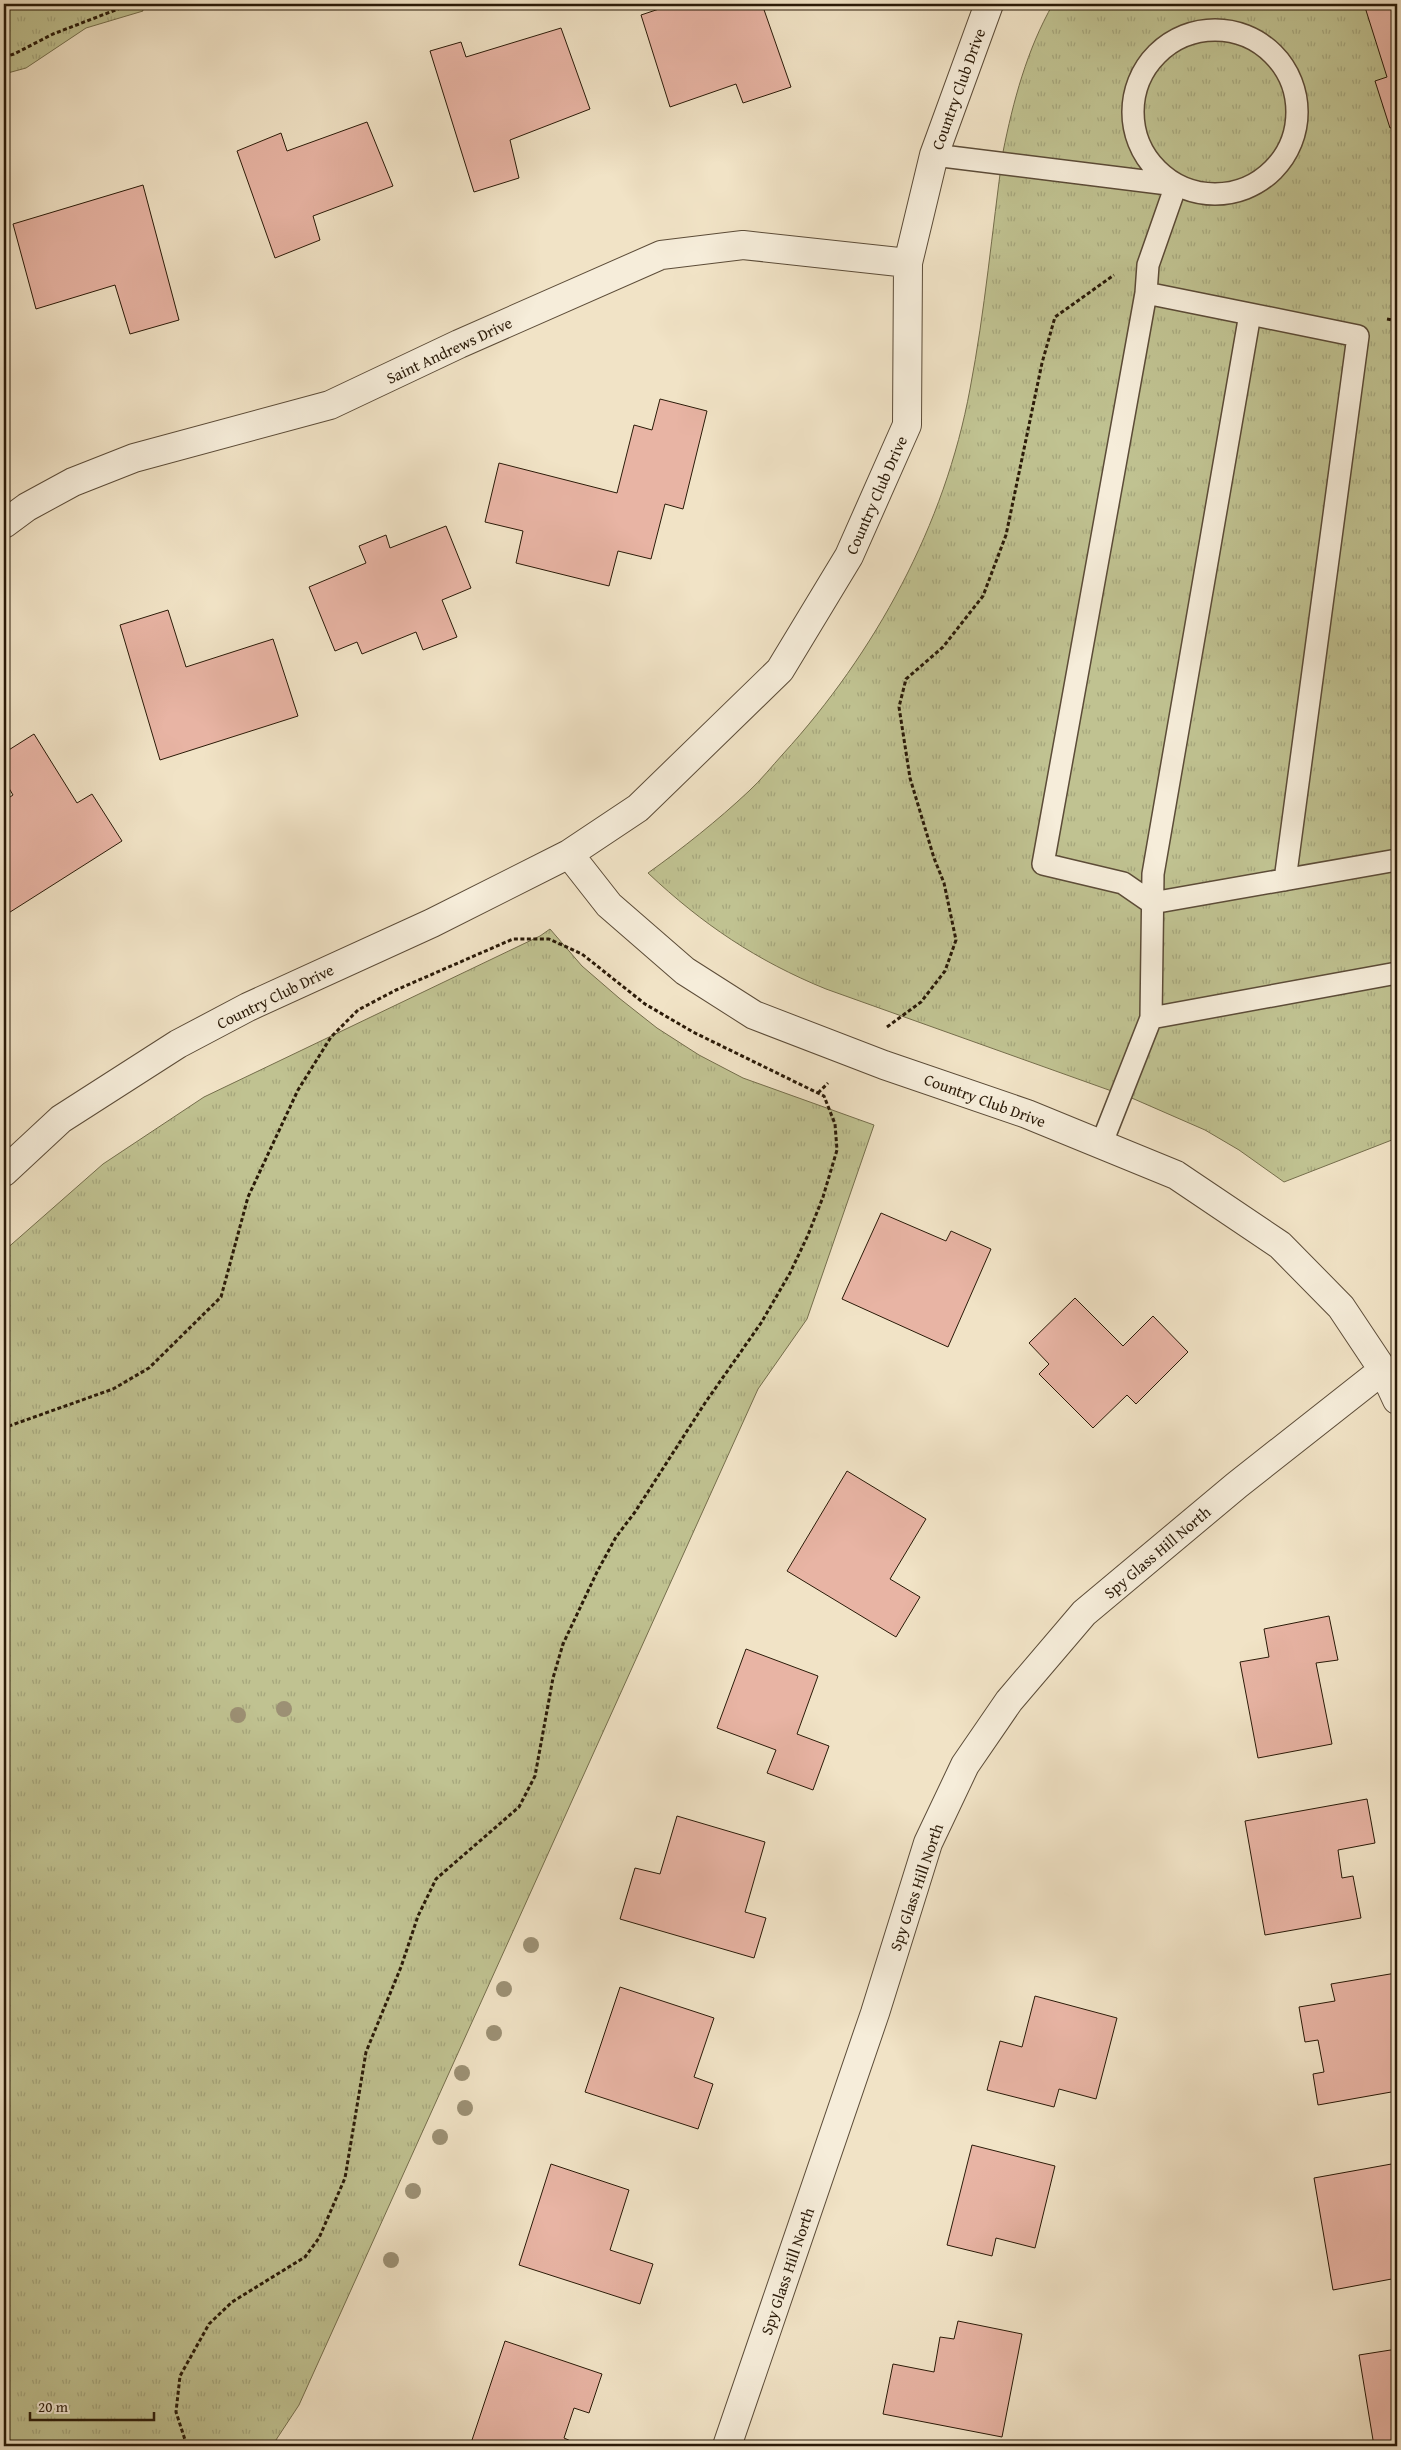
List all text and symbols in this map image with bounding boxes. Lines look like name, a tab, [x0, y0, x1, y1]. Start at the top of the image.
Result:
street label: Country Club Drive	[925, 25, 991, 153]
street label: Saint Andrews Drive	[382, 310, 516, 390]
street label: Country Club Drive	[839, 432, 913, 558]
street label: Country Club Drive	[212, 957, 338, 1035]
street label: Country Club Drive	[921, 1067, 1049, 1133]
street label: Spy Glass Hill North	[1098, 1500, 1216, 1604]
street label: Spy Glass Hill North	[883, 1820, 949, 1954]
street label: Spy Glass Hill North	[754, 2204, 820, 2338]
scale bar	[30, 2390, 154, 2422]
text: 20 m	[38, 2396, 69, 2417]

